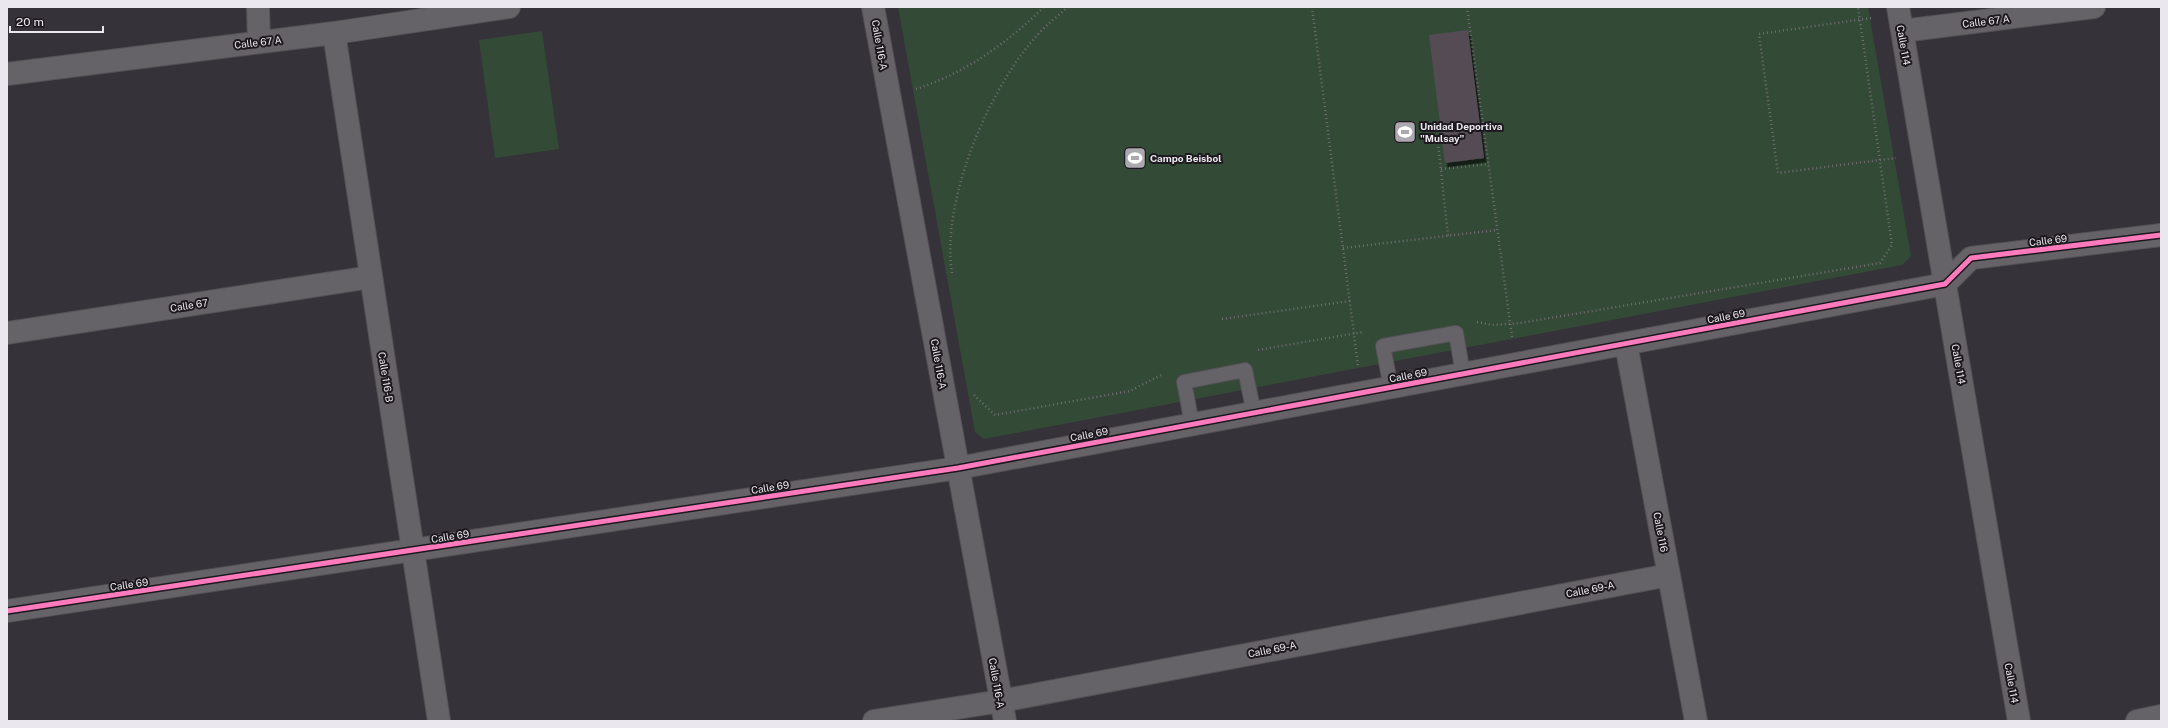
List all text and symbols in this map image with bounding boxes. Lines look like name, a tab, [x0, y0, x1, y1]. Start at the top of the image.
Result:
scale bar	[10, 8, 103, 34]
street label: Calle 67 A	[1962, 12, 2010, 30]
text: 20 m	[16, 15, 44, 29]
street label: Calle 116-A	[870, 19, 890, 71]
street label: Calle 114	[1895, 24, 1913, 66]
street label: Calle 67 A	[234, 33, 282, 51]
sports icon: Unidad Deportiva "Mulsay"	[1392, 119, 1418, 145]
place label: Unidad Deportiva "Mulsay"	[1420, 120, 1503, 144]
sports icon: Campo Beisbol	[1122, 145, 1148, 171]
place label: Campo Beisbol	[1150, 152, 1221, 164]
street label: Calle 69	[2028, 232, 2068, 248]
street label: Calle 67	[169, 296, 209, 314]
street label: Calle 69	[1706, 306, 1746, 326]
street label: Calle 116-A	[929, 338, 949, 390]
street label: Calle 114	[1950, 343, 1968, 385]
street label: Calle 116-B	[376, 351, 396, 403]
street label: Calle 69	[1388, 365, 1428, 385]
street label: Calle 69	[1069, 424, 1109, 444]
street label: Calle 69	[750, 478, 790, 496]
street label: Calle 116	[1651, 511, 1671, 553]
street label: Calle 69	[430, 527, 470, 545]
street label: Calle 69	[109, 575, 149, 593]
street label: Calle 69-A	[1565, 578, 1615, 600]
street label: Calle 69-A	[1247, 638, 1297, 660]
street label: Calle 116-A	[987, 657, 1007, 709]
street label: Calle 114	[2003, 662, 2021, 704]

